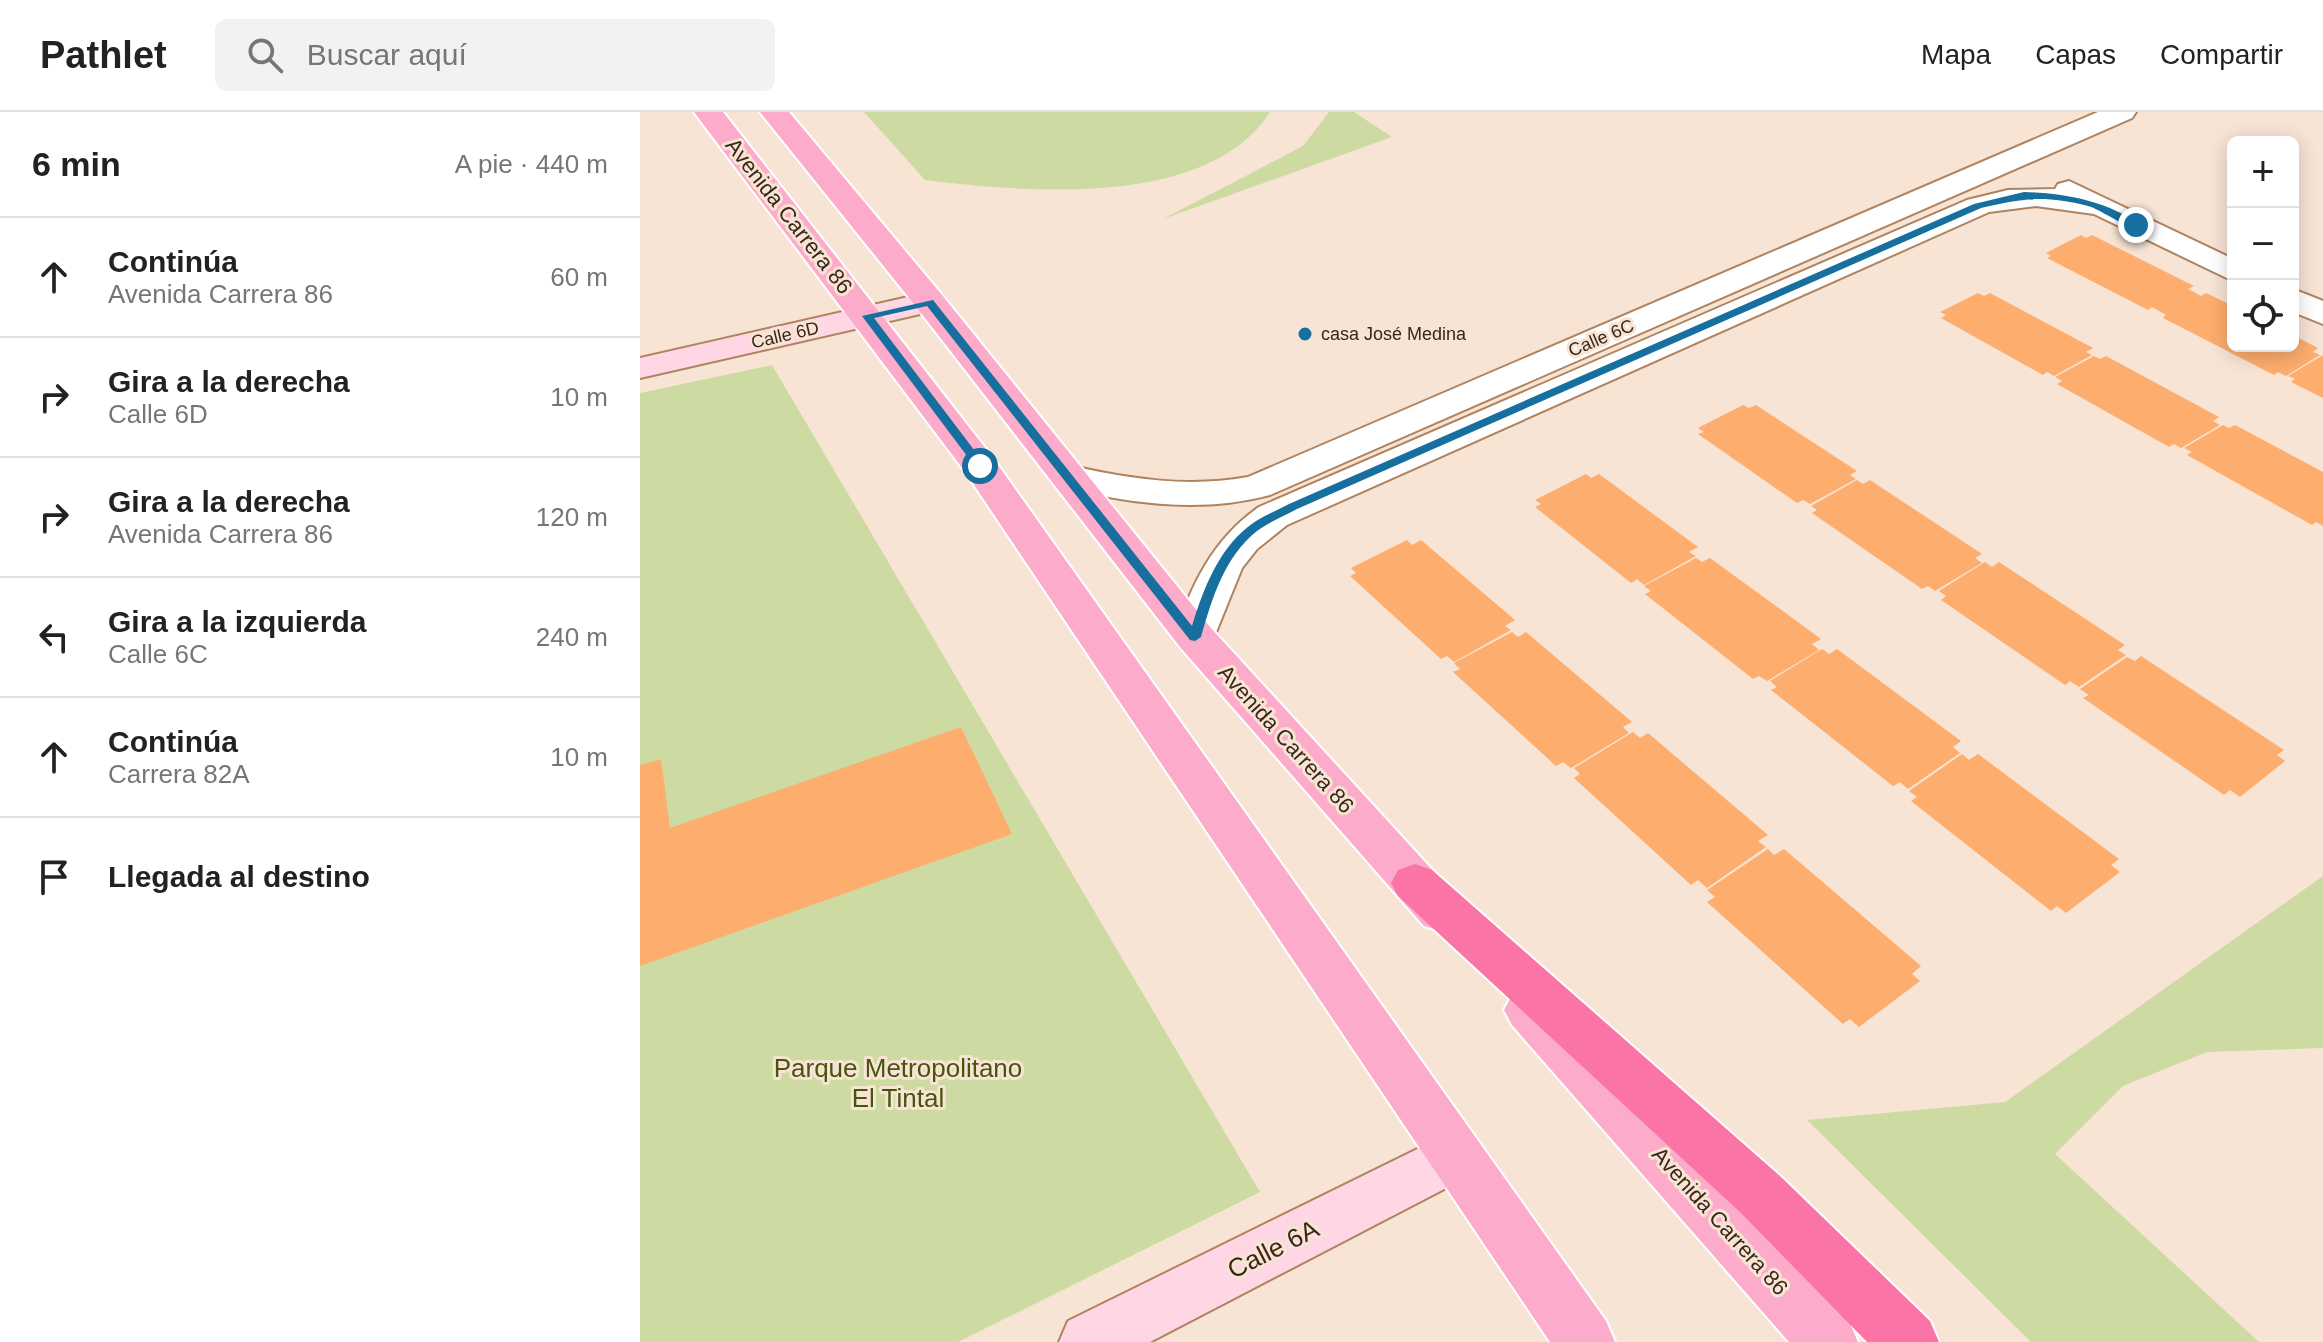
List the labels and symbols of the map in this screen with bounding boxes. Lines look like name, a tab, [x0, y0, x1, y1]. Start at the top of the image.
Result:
street label: Avenida Carrera 86	[721, 133, 857, 299]
route end	[2118, 207, 2154, 243]
street label: Calle 6C	[1565, 315, 1637, 361]
street label: Calle 6D	[749, 317, 821, 353]
place label: casa José Medina	[1321, 324, 1467, 344]
marker: casa José Medina	[1296, 325, 1314, 343]
route start	[962, 448, 998, 484]
street label: Avenida Carrera 86	[1213, 660, 1359, 818]
park label: Parque Metropolitano El Tintal	[774, 1053, 1022, 1113]
street label: Avenida Carrera 86	[1647, 1142, 1793, 1300]
street label: Calle 6A	[1222, 1213, 1324, 1285]

